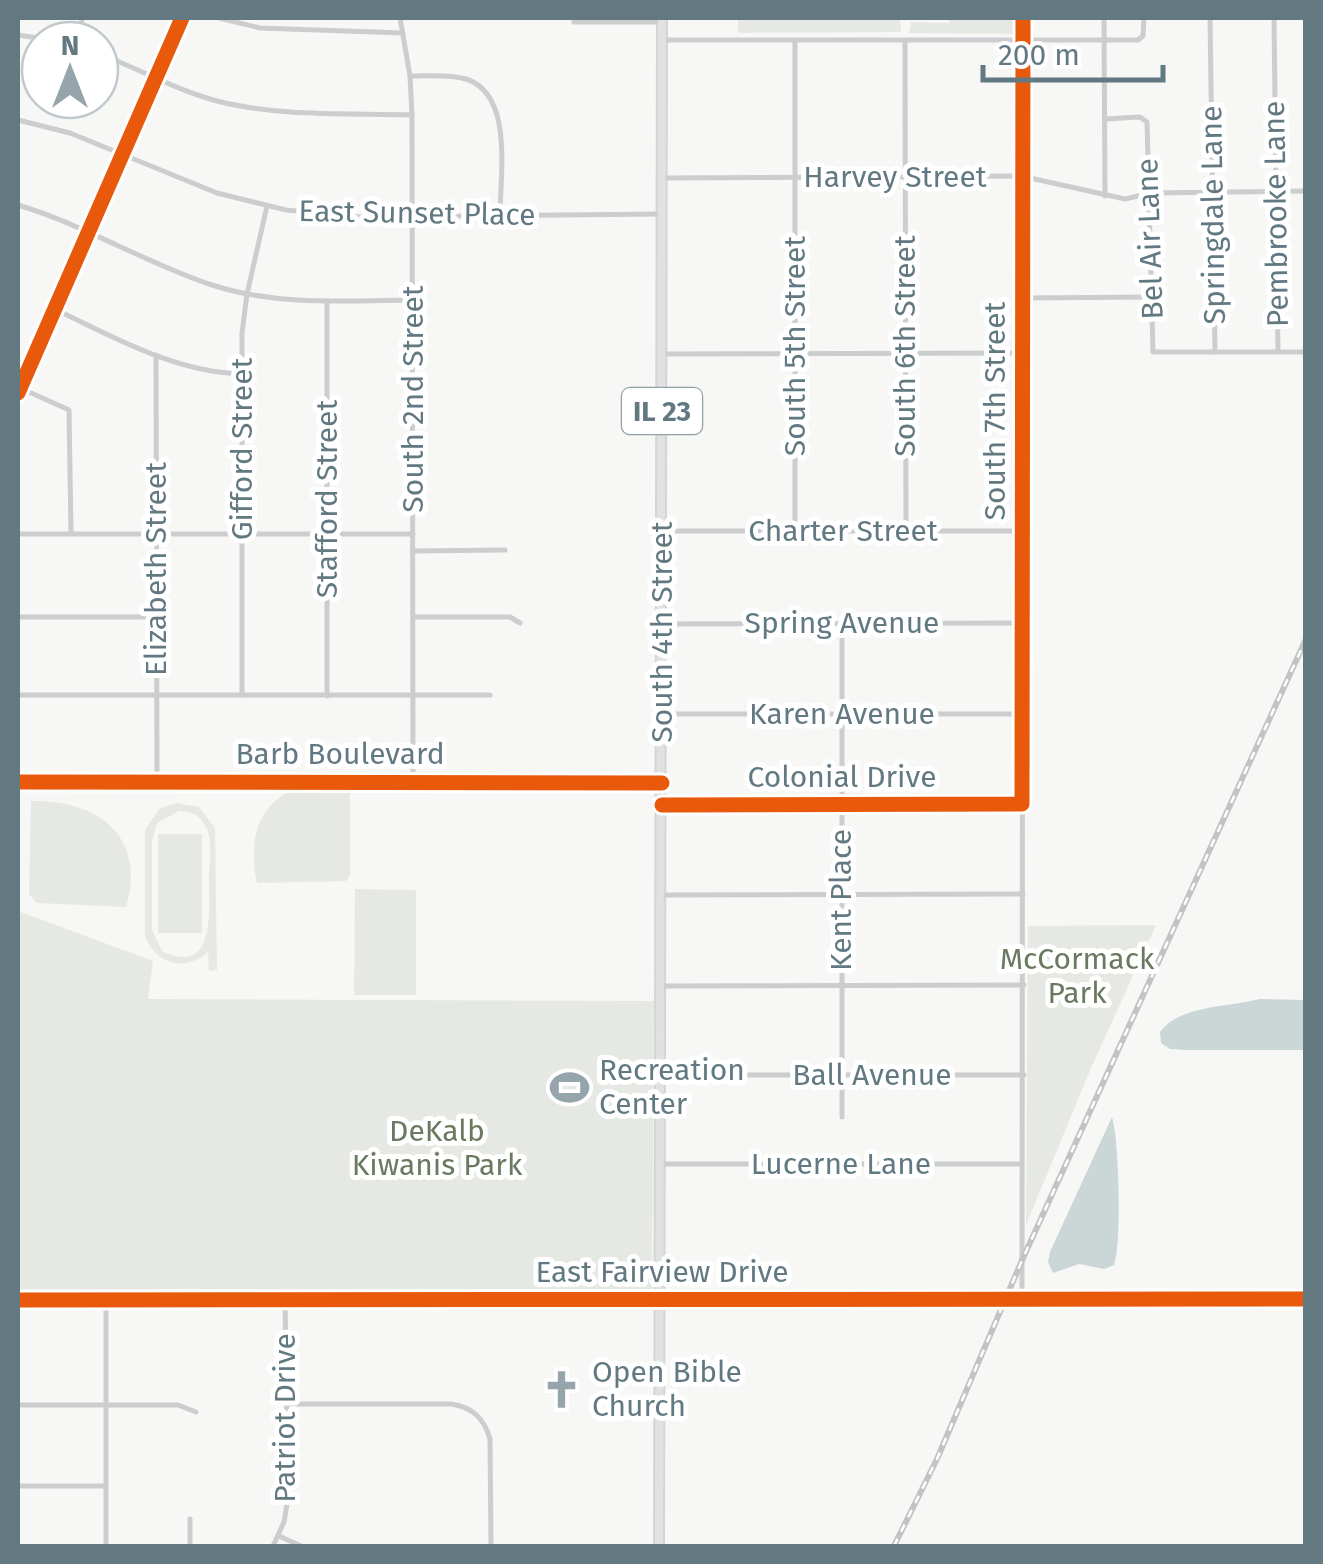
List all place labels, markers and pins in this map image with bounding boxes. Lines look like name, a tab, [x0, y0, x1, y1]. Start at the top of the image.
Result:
place label: Recreation Center	[599, 1052, 745, 1122]
sports icon: Recreation Center	[548, 1066, 590, 1108]
place label: Open Bible Church	[592, 1354, 742, 1424]
church icon: Open Bible Church	[541, 1368, 583, 1410]

